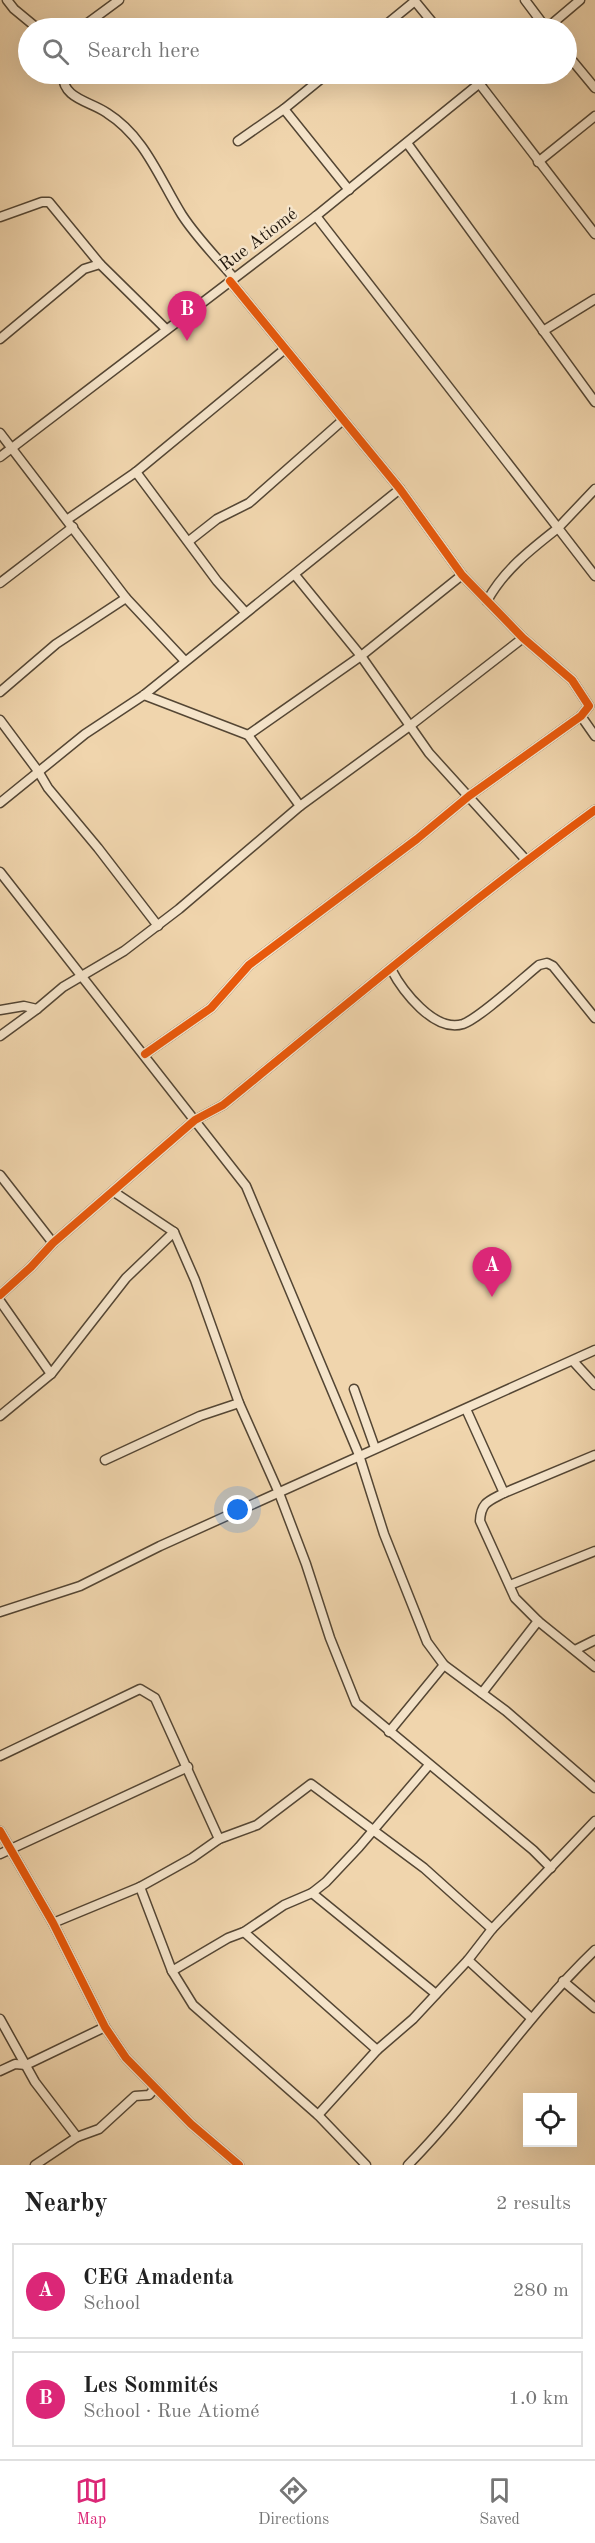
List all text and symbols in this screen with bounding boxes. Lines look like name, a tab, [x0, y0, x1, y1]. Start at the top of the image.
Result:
search box	[18, 18, 577, 84]
icon: search	[39, 35, 72, 68]
text: Search here	[87, 40, 200, 62]
street label: Rue Atiomé	[216, 205, 301, 275]
pin: B	[168, 292, 207, 341]
pin: A	[472, 1248, 512, 1297]
your location	[223, 1495, 252, 1524]
map controls	[523, 2093, 577, 2147]
button: locate	[523, 2093, 577, 2147]
text: Nearby	[24, 2191, 108, 2217]
text: 2 results	[496, 2194, 571, 2214]
text: CEG Amadenta	[83, 2267, 234, 2289]
text: A	[38, 2281, 53, 2301]
text: 280 m	[513, 2281, 569, 2301]
text: School	[83, 2294, 140, 2314]
text: Les Sommités	[83, 2375, 218, 2397]
text: B	[38, 2389, 53, 2409]
text: 1.0 km	[508, 2389, 569, 2409]
text: School · Rue Atiomé	[83, 2402, 260, 2422]
tab: Map	[75, 2474, 108, 2530]
tab: Directions	[258, 2474, 329, 2530]
tab: Saved	[479, 2474, 520, 2530]

